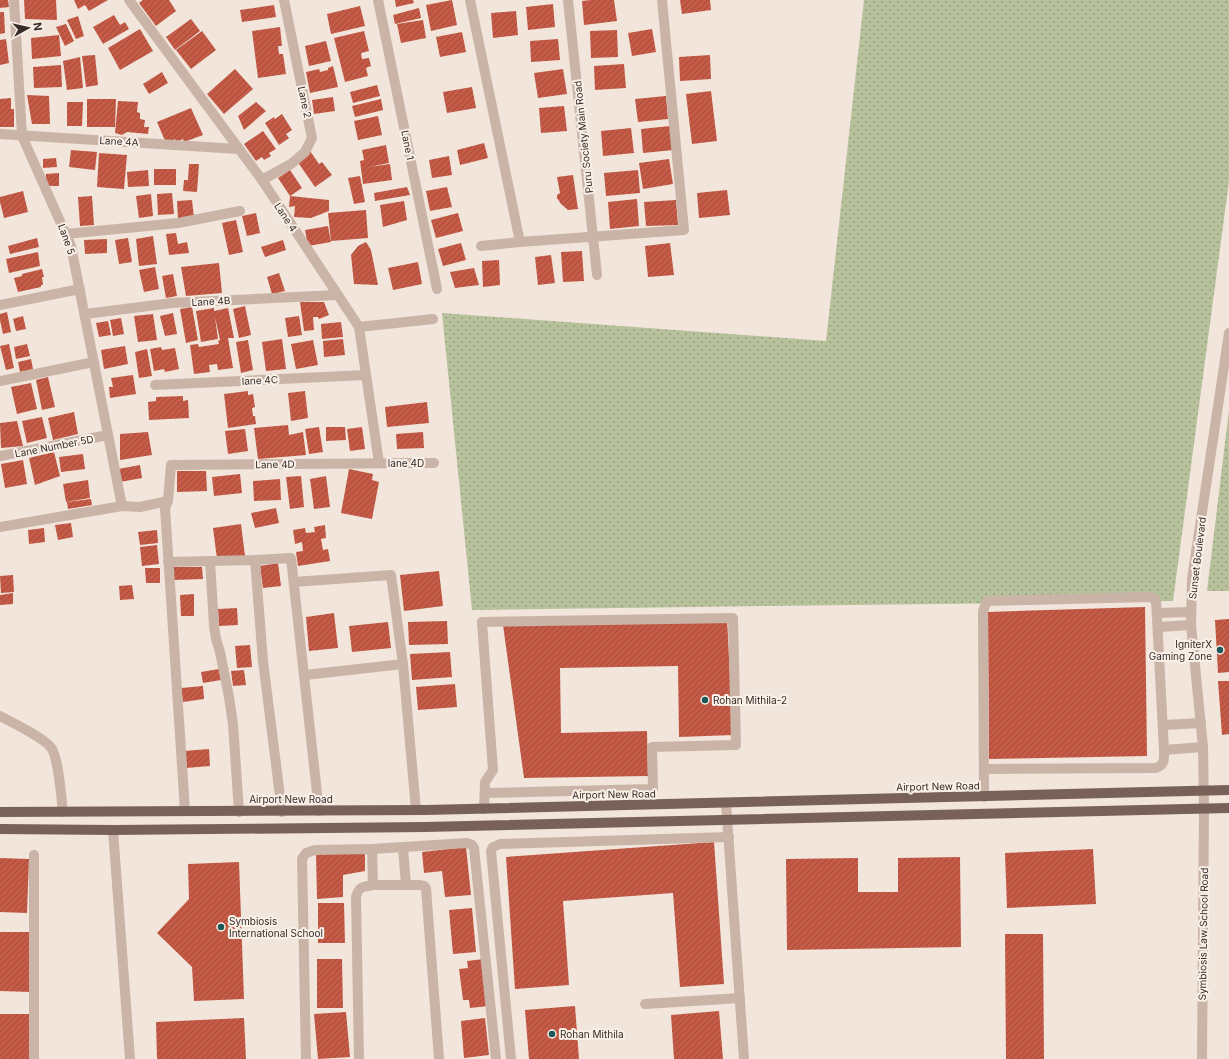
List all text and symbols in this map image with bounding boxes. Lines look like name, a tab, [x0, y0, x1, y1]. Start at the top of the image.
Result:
north arrow	[8, 8, 48, 48]
text: N	[30, 21, 45, 32]
street label: Puru Society Main Road	[571, 80, 595, 194]
street label: Lane 2	[296, 85, 314, 119]
street label: Lane 1	[399, 129, 417, 161]
street label: Lane 4A	[99, 134, 139, 148]
street label: Lane 4	[272, 200, 300, 234]
street label: Lane 5	[56, 222, 78, 256]
street label: Lane 4B	[191, 294, 231, 308]
street label: lane 4C	[242, 373, 278, 387]
street label: Lane Number 5D	[14, 432, 94, 460]
street label: lane 4D	[388, 457, 424, 469]
street label: Lane 4D	[255, 458, 295, 470]
street label: Sunset Boulevard	[1186, 516, 1208, 600]
place label: IgniterX Gaming Zone	[1149, 638, 1212, 662]
marker: IgniterX Gaming Zone	[1215, 645, 1225, 655]
place label: Rohan Mithila-2	[713, 694, 787, 706]
marker: Rohan Mithila-2	[700, 695, 710, 705]
street label: Airport New Road	[896, 779, 980, 793]
street label: Airport New Road	[572, 787, 656, 801]
street label: Airport New Road	[249, 793, 333, 805]
street label: Symbiosis Law School Road	[1196, 868, 1210, 1000]
place label: Symbiosis International School	[229, 915, 323, 939]
marker: Symbiosis International School	[216, 922, 226, 932]
place label: Rohan Mithila	[560, 1028, 624, 1040]
marker: Rohan Mithila	[547, 1029, 557, 1039]

